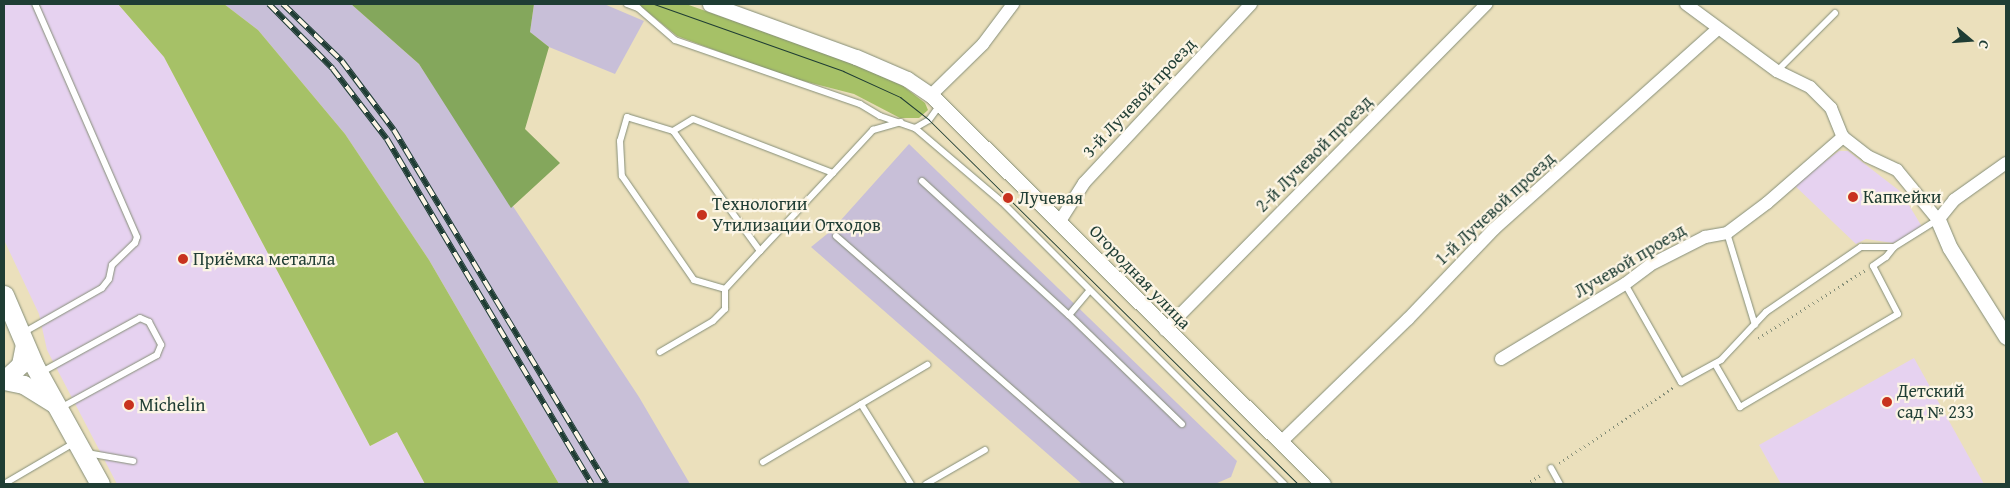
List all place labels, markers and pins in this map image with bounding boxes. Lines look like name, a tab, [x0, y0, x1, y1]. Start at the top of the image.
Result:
place label: Капкейки	[1863, 186, 1941, 208]
place label: Лучевая	[1018, 187, 1083, 209]
marker: Капкейки	[1847, 191, 1859, 203]
marker: Лучевая	[1002, 192, 1014, 204]
place label: Технологии Утилизации Отходов	[712, 194, 881, 236]
marker: Технологии Утилизации Отходов	[696, 209, 708, 221]
place label: Приёмка металла	[193, 248, 335, 270]
marker: Приёмка металла	[177, 253, 189, 265]
place label: Детский сад № 233	[1897, 381, 1974, 424]
place label: Michelin	[139, 394, 205, 416]
marker: Детский сад № 233	[1881, 396, 1893, 408]
marker: Michelin	[123, 399, 135, 411]

